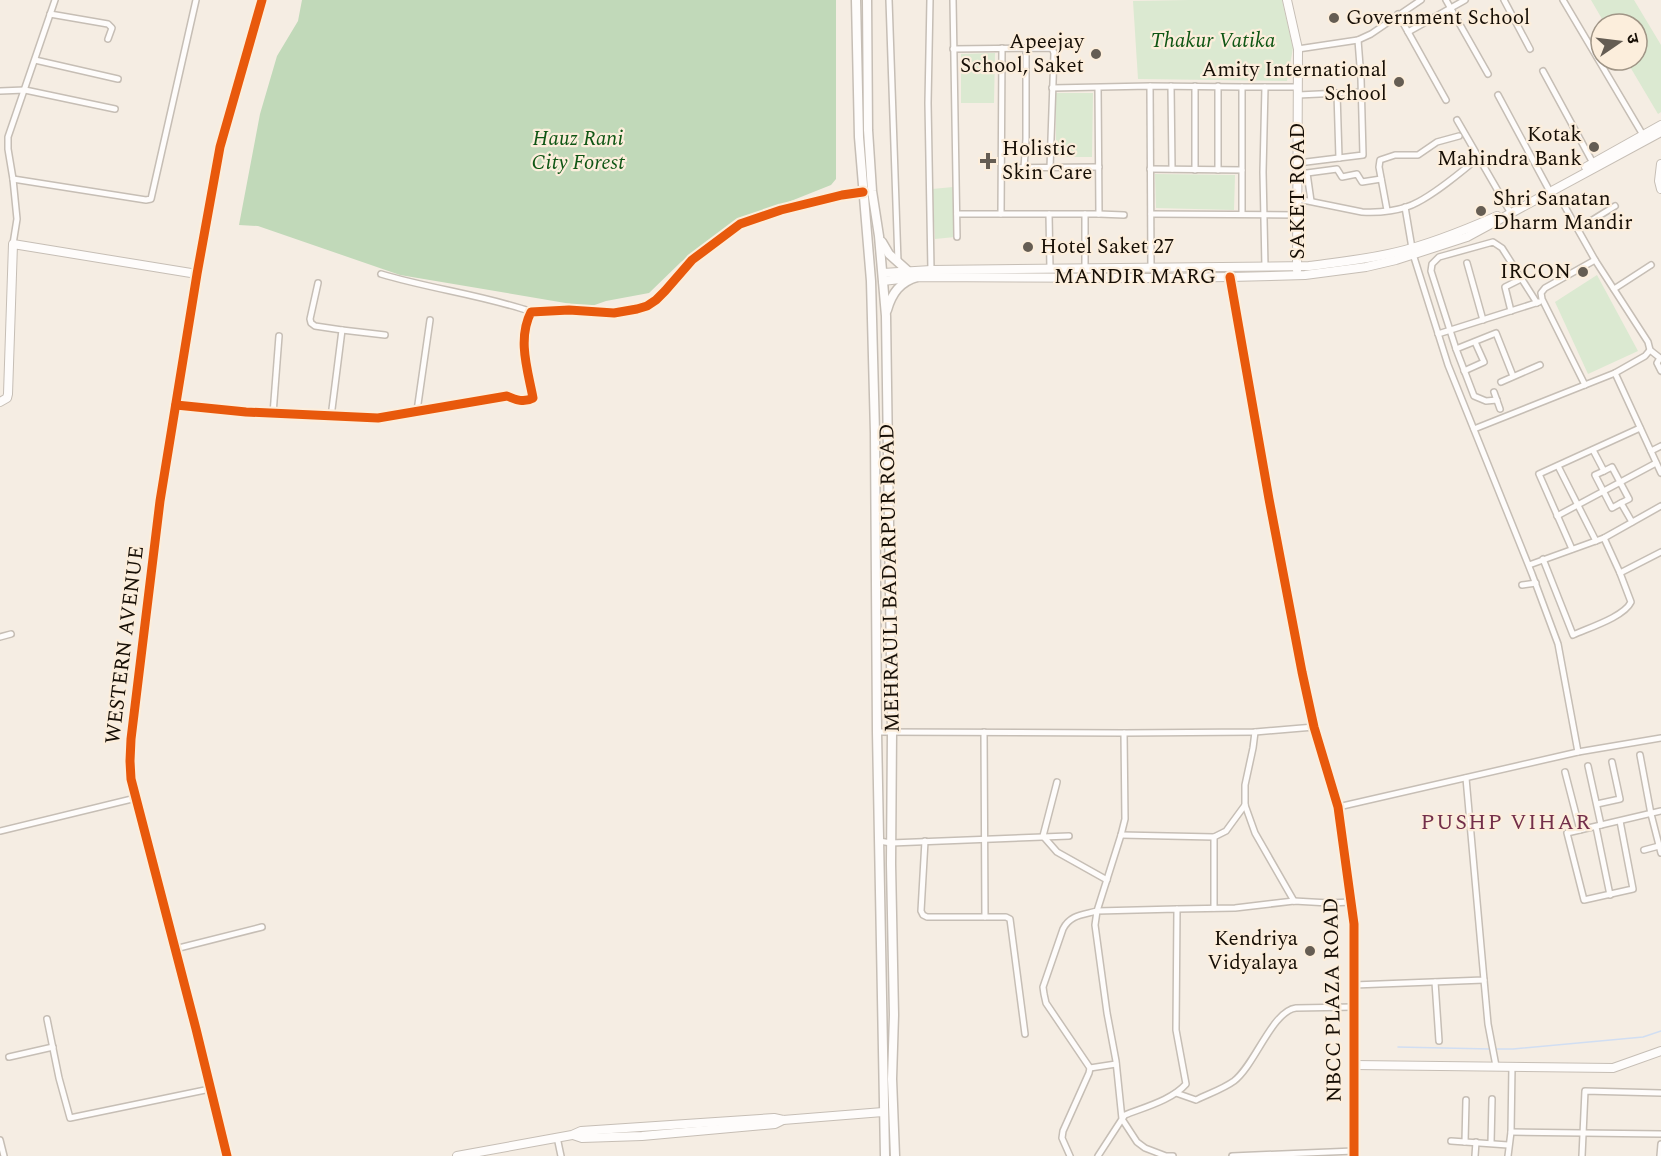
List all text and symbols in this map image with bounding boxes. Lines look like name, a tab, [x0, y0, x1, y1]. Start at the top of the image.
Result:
place label: Government School	[1346, 2, 1530, 34]
marker: Government School	[1327, 11, 1341, 25]
north arrow	[1589, 12, 1649, 72]
park label: Thakur Vatika	[1151, 25, 1276, 57]
place label: Apeejay School, Saket	[960, 26, 1085, 82]
text: उ	[1620, 31, 1646, 47]
marker: Apeejay School, Saket	[1089, 47, 1103, 61]
place label: Amity International School	[1201, 54, 1387, 110]
marker: Amity International School	[1392, 75, 1406, 89]
place label: Kotak Mahindra Bank	[1437, 119, 1582, 175]
street label: SAKET ROAD	[1282, 122, 1314, 260]
park label: Hauz Rani City Forest	[531, 123, 625, 179]
place label: Holistic Skin Care	[1002, 133, 1093, 189]
marker: Kotak Mahindra Bank	[1587, 140, 1601, 154]
marker: Holistic Skin Care	[979, 152, 997, 170]
place label: Shri Sanatan Dharm Mandir	[1493, 183, 1633, 239]
marker: Shri Sanatan Dharm Mandir	[1474, 204, 1488, 218]
place label: Hotel Saket 27	[1040, 231, 1174, 263]
marker: Hotel Saket 27	[1021, 240, 1035, 254]
place label: IRCON	[1500, 256, 1571, 288]
street label: MANDIR MARG	[1054, 261, 1216, 293]
marker: IRCON	[1576, 265, 1590, 279]
street label: MEHRAULI BADARPUR ROAD	[871, 423, 909, 733]
street label: WESTERN AVENUE	[97, 544, 153, 746]
district label: PUSHP VIHAR	[1421, 806, 1591, 839]
street label: NBCC PLAZA ROAD	[1315, 897, 1351, 1103]
place label: Kendriya Vidyalaya	[1207, 923, 1299, 979]
marker: Kendriya Vidyalaya	[1303, 944, 1317, 958]

